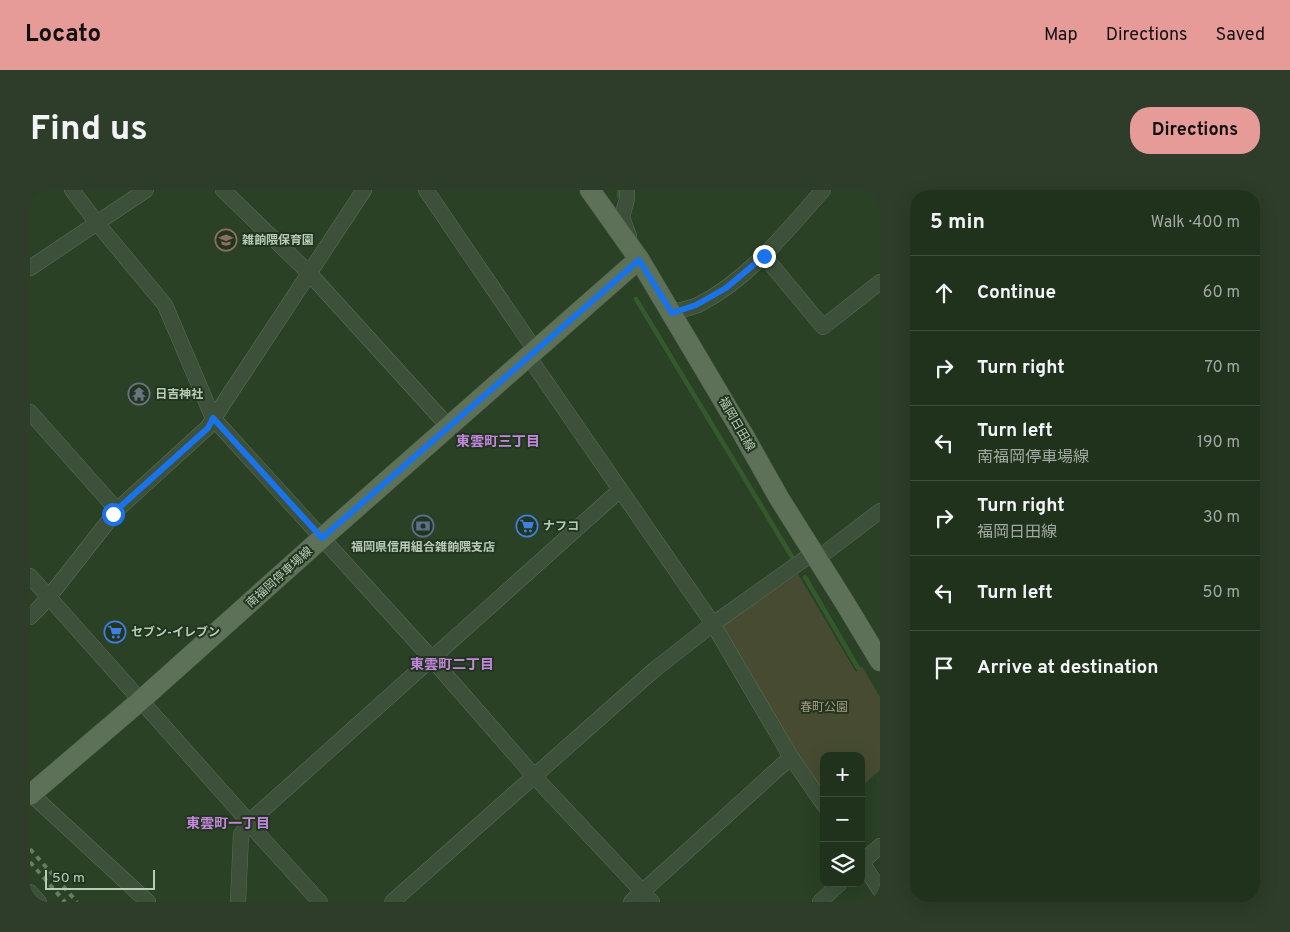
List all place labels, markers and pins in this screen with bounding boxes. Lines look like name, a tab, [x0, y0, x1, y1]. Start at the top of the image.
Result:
school or university icon: 雑餉隈保育園	[214, 228, 238, 252]
place label: 雑餉隈保育園	[242, 233, 314, 249]
temple icon: 日吉神社	[127, 382, 151, 406]
place label: 日吉神社	[155, 387, 203, 403]
bank icon: 福岡県信用組合雑餉隈支店	[411, 514, 435, 538]
supermarket icon: ナフコ	[515, 514, 539, 538]
place label: ナフコ	[543, 519, 579, 535]
place label: 福岡県信用組合雑餉隈支店	[351, 540, 495, 556]
supermarket icon: セブン-イレブン	[103, 620, 127, 644]
place label: セブン-イレブン	[131, 625, 220, 641]

